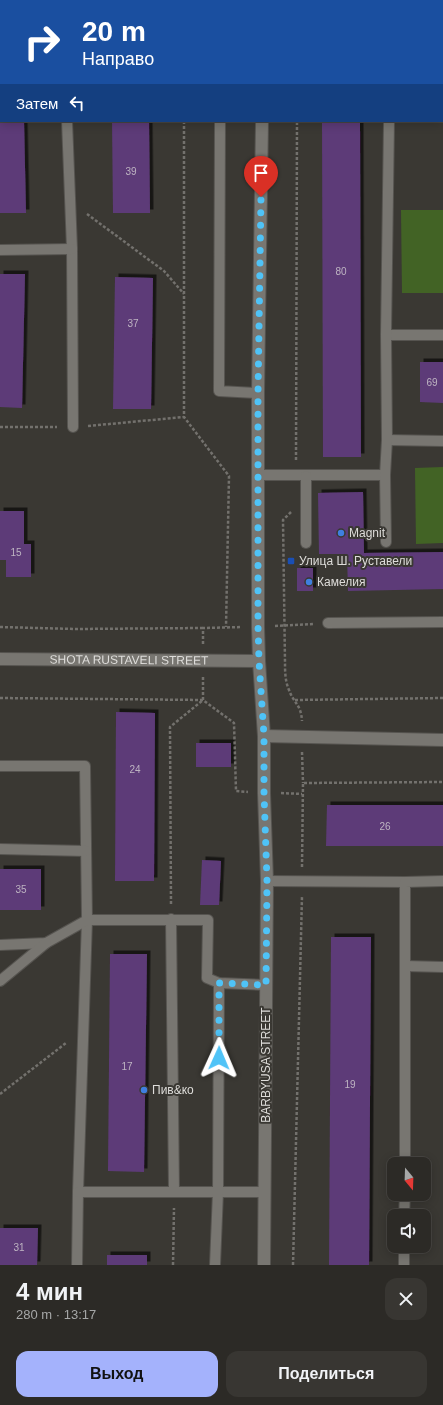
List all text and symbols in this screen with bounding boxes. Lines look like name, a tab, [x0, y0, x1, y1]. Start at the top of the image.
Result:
icon: right	[16, 16, 68, 68]
text: 20 m	[82, 16, 146, 47]
text: Направо	[82, 49, 154, 69]
icon: left	[66, 92, 88, 114]
text: Затем	[16, 95, 58, 112]
pin	[244, 156, 278, 197]
icon: arrive	[250, 162, 272, 184]
house number: 39	[125, 166, 137, 177]
house number: 80	[335, 266, 347, 277]
house number: 37	[127, 318, 139, 329]
house number: 69	[426, 377, 438, 388]
place label: Magnit	[349, 526, 386, 540]
marker: Magnit	[336, 528, 346, 538]
house number: 15	[10, 547, 22, 558]
place label: Улица Ш. Руставели	[299, 554, 412, 568]
marker: Улица Ш. Руставели	[286, 556, 296, 566]
place label: Камелия	[317, 575, 365, 589]
marker: Камелия	[304, 577, 314, 587]
street label: SHOTA RUSTAVELI STREET	[49, 652, 209, 668]
house number: 24	[129, 764, 141, 775]
house number: 26	[379, 821, 391, 832]
house number: 35	[15, 884, 27, 895]
street label: BARBYUSA STREET	[259, 1007, 273, 1123]
position arrow	[198, 1037, 240, 1079]
house number: 17	[121, 1061, 133, 1072]
house number: 19	[344, 1079, 356, 1090]
place label: Пив&ко	[152, 1083, 194, 1097]
marker: Пив&ко	[139, 1085, 149, 1095]
north arrow	[387, 1157, 431, 1201]
map controls	[387, 1157, 431, 1253]
button: sound	[387, 1209, 431, 1253]
house number: 31	[13, 1242, 25, 1253]
text: 4 мин	[16, 1278, 83, 1305]
button: close	[385, 1278, 427, 1320]
text: 280 m · 13:17	[16, 1307, 96, 1322]
button: Выход	[16, 1351, 218, 1397]
button: Поделиться	[226, 1351, 427, 1397]

